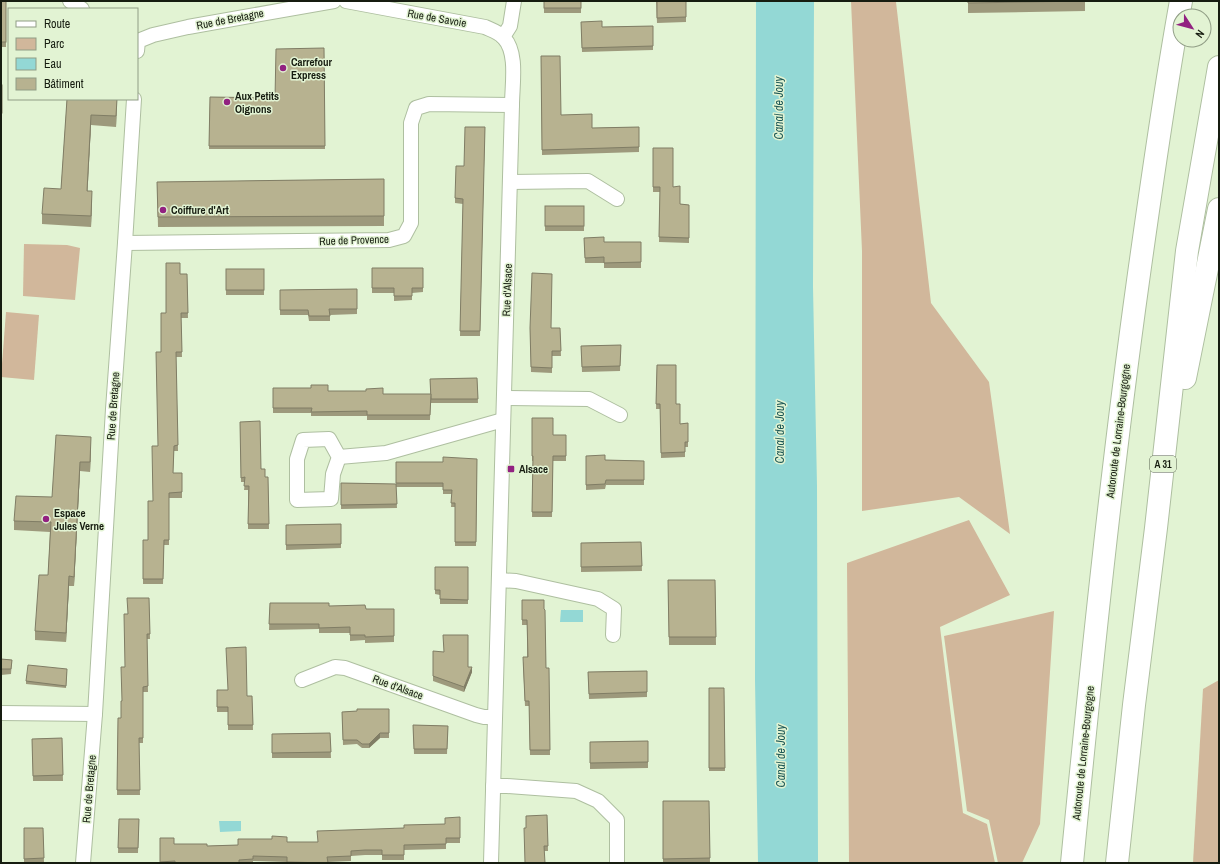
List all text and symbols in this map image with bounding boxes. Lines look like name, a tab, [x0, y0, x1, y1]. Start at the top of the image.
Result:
street label: Rue de Bretagne	[195, 6, 265, 32]
street label: Rue de Savoie	[406, 6, 468, 30]
legend	[8, 8, 138, 100]
north arrow	[1172, 8, 1212, 48]
text: Route	[44, 16, 70, 32]
text: N	[1193, 27, 1208, 41]
text: Parc	[44, 36, 64, 52]
place label: Carrefour Express	[291, 55, 333, 82]
text: Eau	[44, 56, 62, 72]
marker: Carrefour Express	[278, 63, 288, 73]
water label: Canal de Jouy	[771, 75, 787, 139]
text: Bâtiment	[44, 76, 84, 92]
place label: Aux Petits Oignons	[235, 89, 279, 116]
marker: Aux Petits Oignons	[222, 97, 232, 107]
place label: Coiffure d'Art	[171, 203, 229, 217]
marker: Coiffure d'Art	[158, 205, 168, 215]
street label: Rue de Provence	[319, 232, 389, 248]
street label: Rue d'Alsace	[499, 263, 515, 317]
street label: Autoroute de Lorraine-Bourgogne	[1103, 363, 1133, 500]
street label: Rue de Bretagne	[104, 371, 122, 441]
water label: Canal de Jouy	[772, 399, 788, 463]
road number: A 31	[1150, 456, 1176, 472]
place label: Alsace	[519, 462, 548, 476]
marker: Alsace	[506, 464, 516, 474]
place label: Espace Jules Verne	[54, 506, 104, 533]
marker: Espace Jules Verne	[41, 514, 51, 524]
street label: Rue d'Alsace	[371, 671, 425, 703]
street label: Autoroute de Lorraine-Bourgogne	[1069, 685, 1097, 822]
water label: Canal de Jouy	[773, 723, 789, 787]
street label: Rue de Bretagne	[79, 754, 99, 824]

